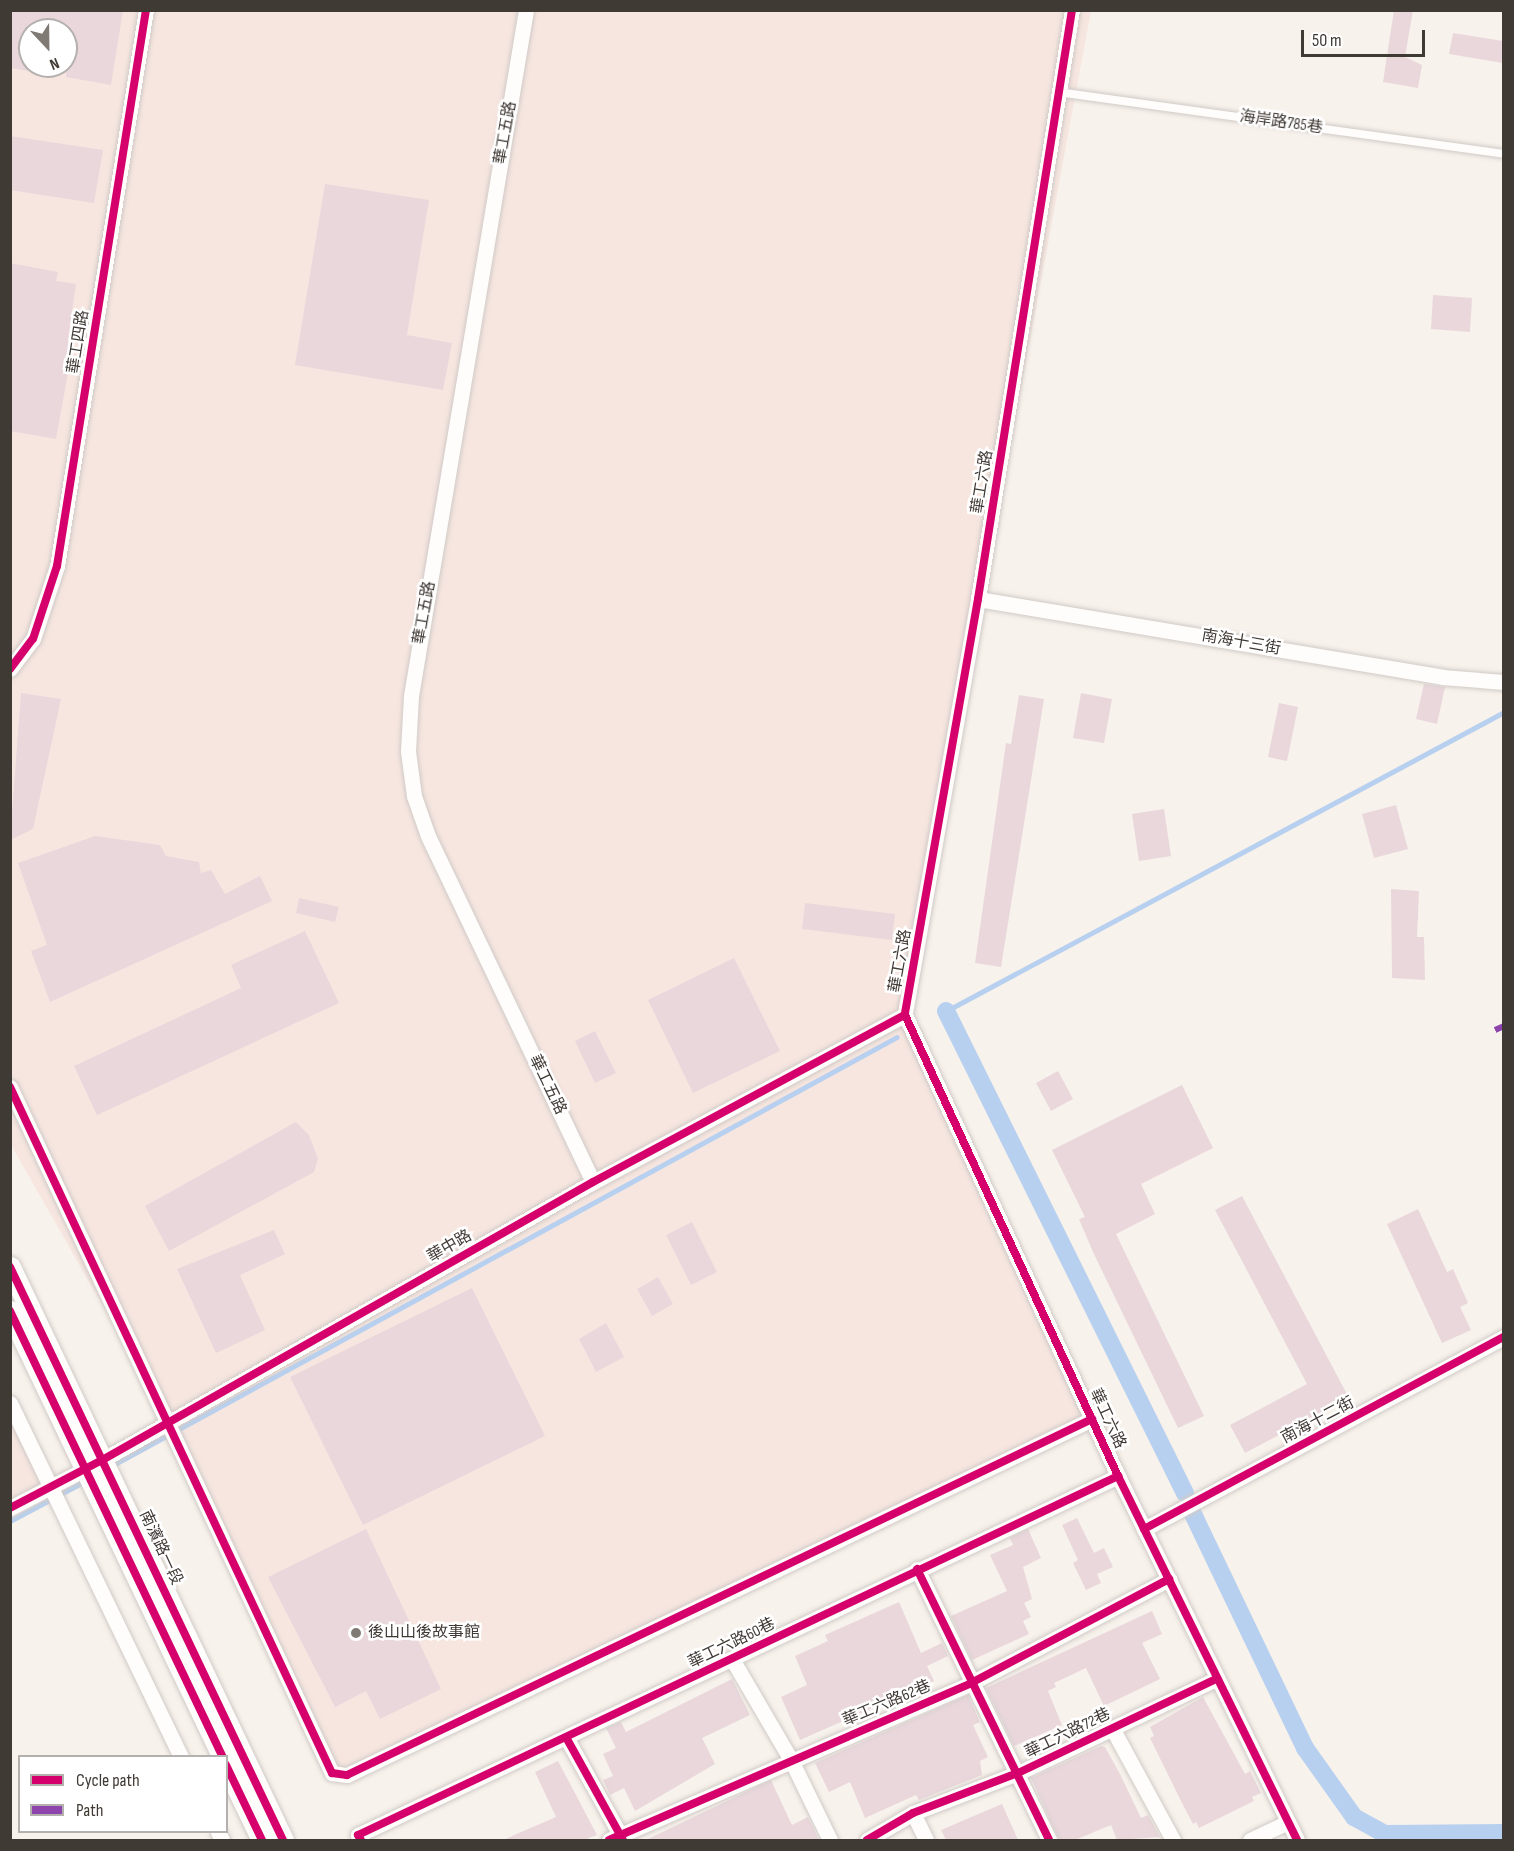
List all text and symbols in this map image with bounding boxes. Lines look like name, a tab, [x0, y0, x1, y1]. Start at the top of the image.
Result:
north arrow	[18, 18, 78, 78]
scale bar	[1304, 18, 1428, 56]
text: 50 m	[1312, 30, 1342, 51]
text: N	[47, 53, 62, 74]
street label: 華工五路	[491, 100, 521, 166]
street label: 海岸路785巷	[1238, 108, 1324, 138]
street label: 華工四路	[65, 309, 93, 375]
street label: 華工六路	[969, 449, 997, 515]
street label: 華工五路	[410, 580, 440, 646]
street label: 南海十三街	[1200, 627, 1282, 659]
street label: 華工六路	[886, 928, 916, 994]
street label: 華工五路	[524, 1052, 570, 1118]
street label: 華中路	[424, 1227, 476, 1267]
street label: 華工六路	[1085, 1386, 1129, 1452]
street label: 南海十二街	[1278, 1394, 1358, 1448]
street label: 南濱路一段	[134, 1508, 186, 1588]
street label: 華工六路60巷	[685, 1615, 779, 1673]
place label: 後山山後故事館	[368, 1623, 480, 1643]
marker: 後山山後故事館	[349, 1626, 363, 1640]
street label: 華工六路62巷	[840, 1677, 934, 1731]
street label: 華工六路72巷	[1022, 1705, 1114, 1763]
legend	[18, 1755, 228, 1833]
text: Cycle path	[76, 1770, 140, 1791]
text: Path	[76, 1800, 104, 1821]

